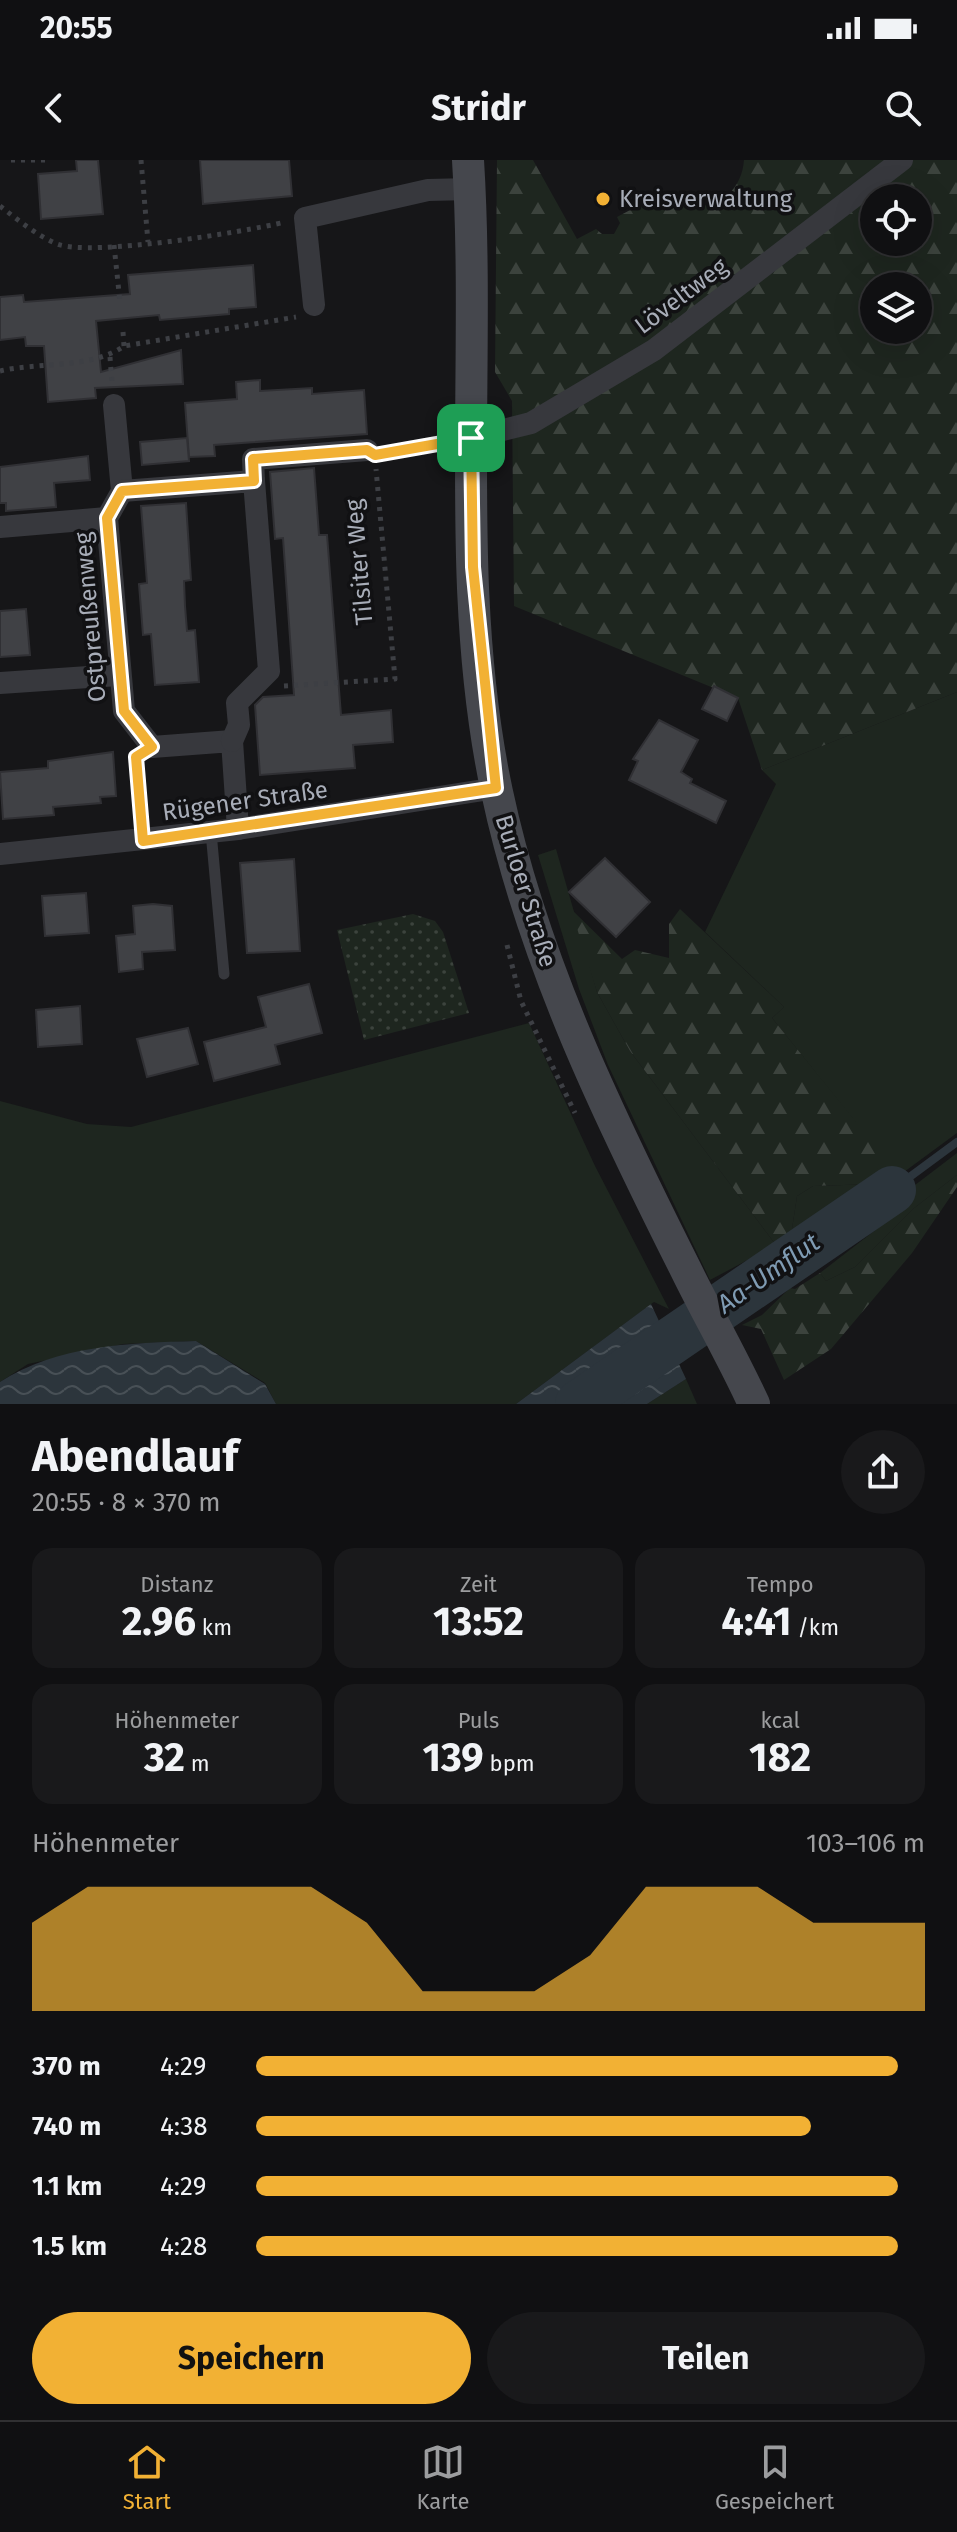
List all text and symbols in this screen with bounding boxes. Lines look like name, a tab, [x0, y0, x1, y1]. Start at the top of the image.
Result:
text: 20:55	[40, 10, 113, 46]
icon: back	[32, 86, 76, 130]
text: Stridr	[431, 86, 526, 130]
icon: search	[881, 86, 925, 130]
map controls	[860, 184, 932, 344]
button: locate	[860, 184, 932, 256]
place label: Kreisverwaltung	[619, 185, 793, 213]
marker: Kreisverwaltung	[594, 190, 612, 208]
street label: Löveltweg	[629, 252, 733, 340]
button: layers	[860, 272, 932, 344]
pin	[437, 404, 505, 472]
icon: arrive	[449, 416, 493, 460]
street label: Tilsiter Weg	[340, 497, 378, 626]
street label: Ostpreußenweg	[69, 530, 111, 703]
street label: Rügener Straße	[160, 776, 330, 826]
street label: Burloer Straße	[490, 811, 562, 971]
water label: Aa-Umflut	[710, 1226, 826, 1321]
text: Abendlauf	[32, 1430, 238, 1483]
button: share	[841, 1430, 925, 1514]
text: 20:55 · 8 × 370 m	[32, 1487, 221, 1518]
text: Distanz	[140, 1571, 213, 1598]
text: Zeit	[460, 1571, 497, 1598]
text: Tempo	[747, 1571, 814, 1598]
text: 2.96	[122, 1598, 196, 1646]
text: 13:52	[433, 1598, 524, 1646]
text: 4:41	[721, 1598, 792, 1646]
text: km	[196, 1614, 232, 1641]
text: /km	[792, 1614, 839, 1641]
text: Höhenmeter	[115, 1707, 239, 1734]
text: Puls	[458, 1707, 499, 1734]
text: kcal	[760, 1707, 800, 1734]
text: 32	[144, 1734, 185, 1782]
text: 139	[422, 1734, 484, 1782]
text: 182	[749, 1734, 811, 1782]
text: m	[185, 1750, 210, 1777]
text: bpm	[484, 1750, 535, 1777]
text: Höhenmeter	[32, 1828, 179, 1859]
text: 103–106 m	[806, 1828, 925, 1859]
text: 370 m	[32, 2051, 101, 2082]
text: 4:29	[160, 2051, 206, 2082]
text: 740 m	[32, 2111, 101, 2142]
text: 4:38	[160, 2111, 208, 2142]
text: 1.1 km	[32, 2171, 102, 2202]
text: 4:29	[160, 2171, 206, 2202]
text: 1.5 km	[32, 2231, 107, 2262]
text: 4:28	[160, 2231, 207, 2262]
button: Speichern	[32, 2312, 471, 2404]
button: Teilen	[487, 2312, 925, 2404]
tab: Start	[123, 2440, 171, 2515]
tab: Karte	[417, 2440, 469, 2515]
tab: Gespeichert	[715, 2440, 834, 2515]

